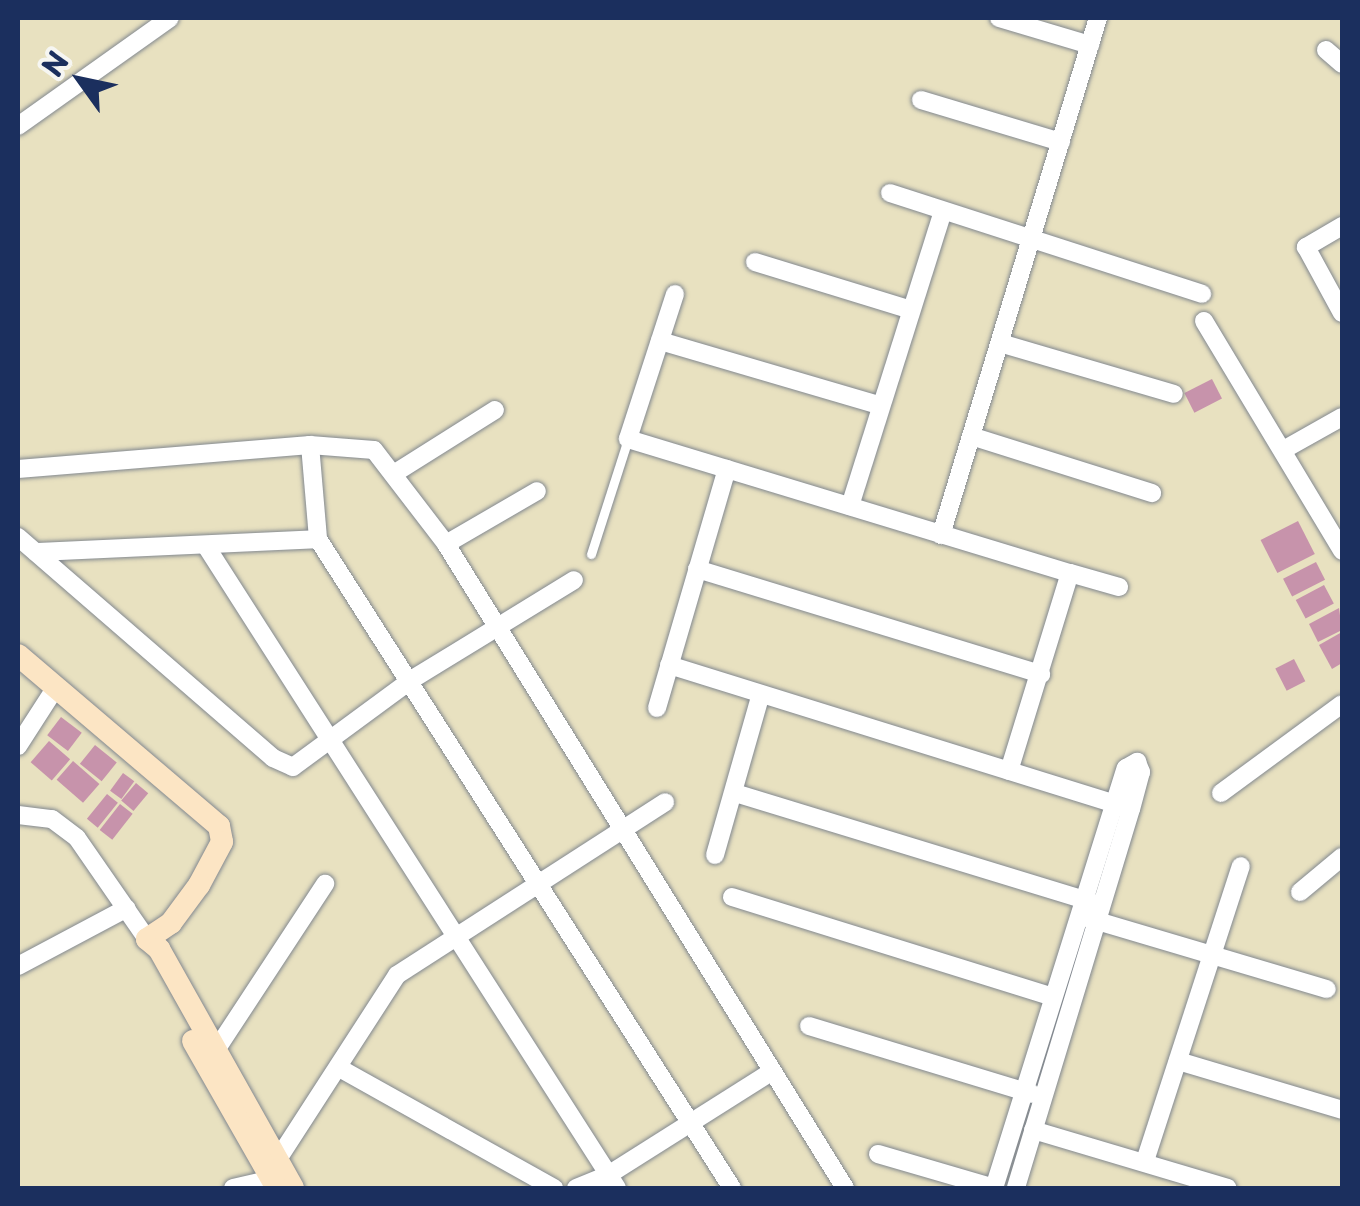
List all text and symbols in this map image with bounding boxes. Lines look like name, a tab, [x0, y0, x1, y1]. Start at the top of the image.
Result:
north arrow	[30, 30, 130, 130]
text: N	[30, 42, 78, 84]

